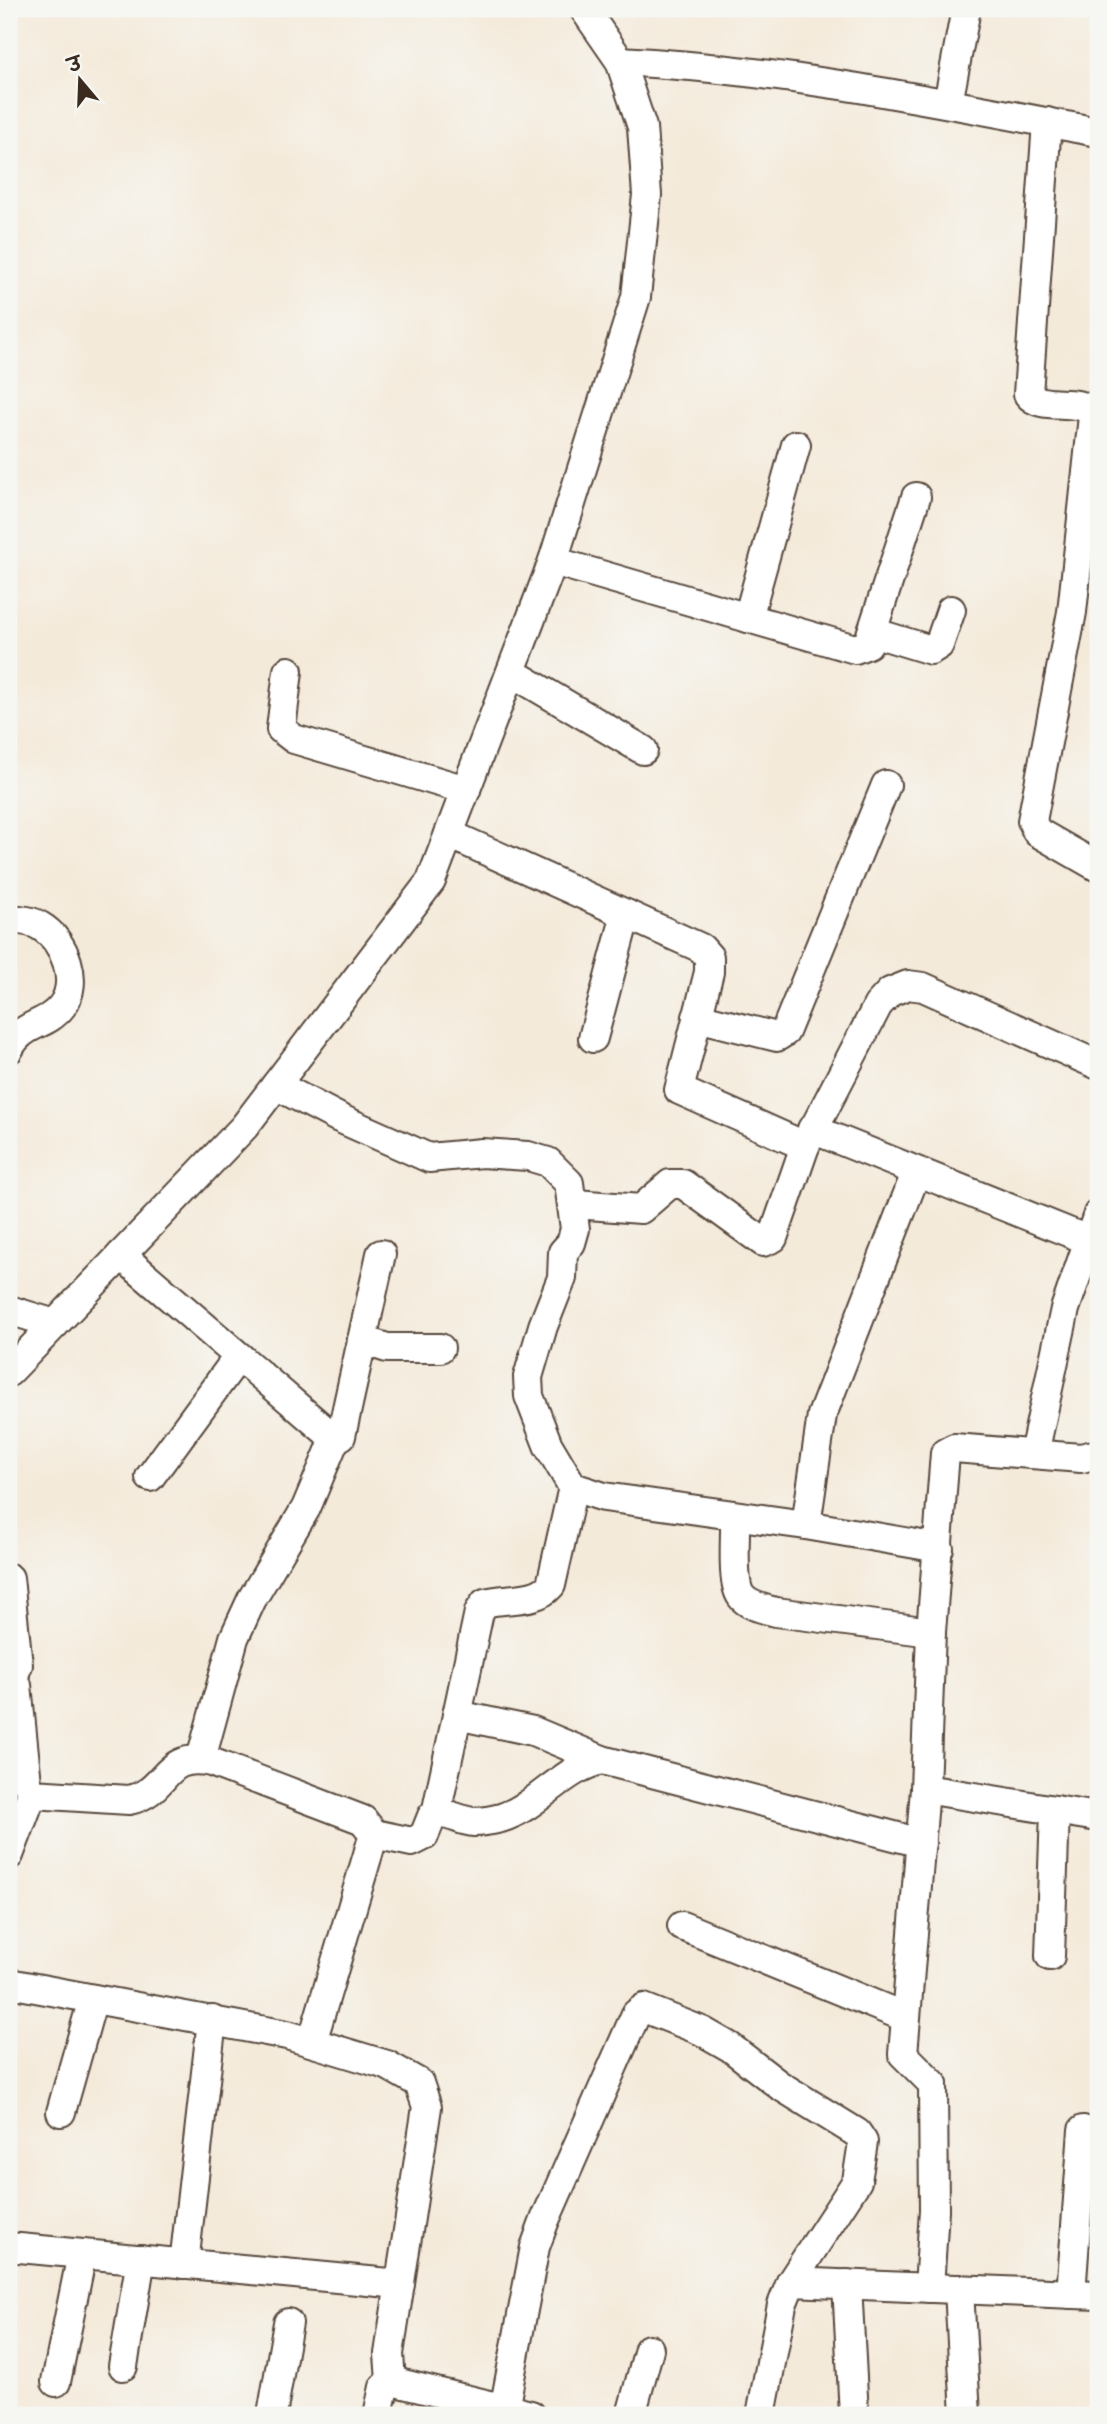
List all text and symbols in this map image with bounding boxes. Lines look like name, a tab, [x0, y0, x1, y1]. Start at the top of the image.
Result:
north arrow	[46, 46, 116, 116]
text: उ	[63, 51, 87, 79]

